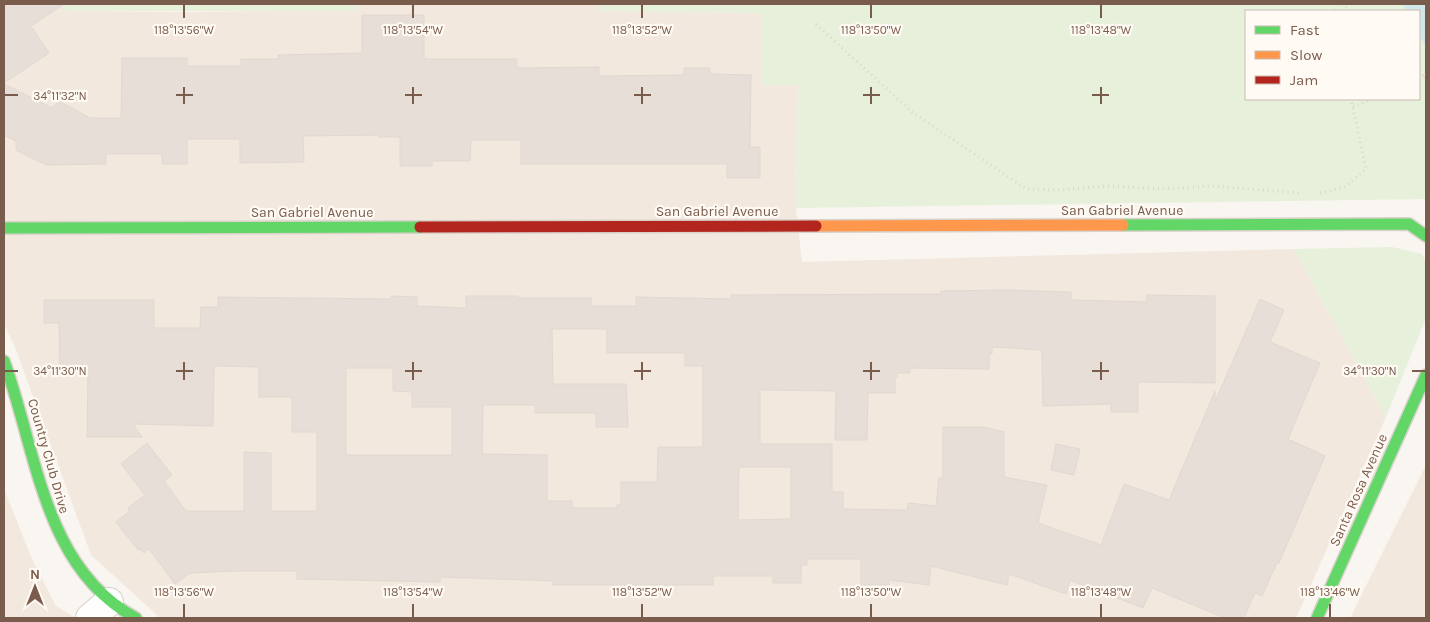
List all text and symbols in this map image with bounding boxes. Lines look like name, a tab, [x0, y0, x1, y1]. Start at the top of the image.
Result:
legend	[1245, 10, 1420, 100]
text: Fast	[1290, 21, 1320, 39]
text: 118°13'56"W	[154, 23, 214, 37]
text: 118°13'54"W	[383, 23, 443, 37]
text: 118°13'52"W	[612, 23, 672, 37]
text: 118°13'50"W	[841, 23, 901, 37]
text: 118°13'48"W	[1071, 23, 1132, 37]
text: Slow	[1290, 46, 1322, 64]
text: Jam	[1290, 71, 1318, 89]
text: 34°11'32"N	[33, 89, 87, 103]
street label: San Gabriel Avenue	[1061, 202, 1183, 219]
street label: San Gabriel Avenue	[656, 203, 778, 220]
street label: San Gabriel Avenue	[251, 204, 373, 221]
text: 34°11'30"N	[33, 364, 87, 378]
text: 34°11'30"N	[1343, 364, 1397, 378]
street label: Country Club Drive	[24, 397, 73, 515]
street label: Santa Rosa Avenue	[1326, 431, 1391, 549]
north arrow	[10, 562, 60, 612]
text: N	[30, 566, 40, 583]
text: 118°13'56"W	[154, 585, 214, 599]
text: 118°13'54"W	[383, 585, 443, 599]
text: 118°13'52"W	[612, 585, 672, 599]
text: 118°13'50"W	[841, 585, 901, 599]
text: 118°13'48"W	[1071, 585, 1132, 599]
text: 118°13'46"W	[1300, 585, 1360, 599]

